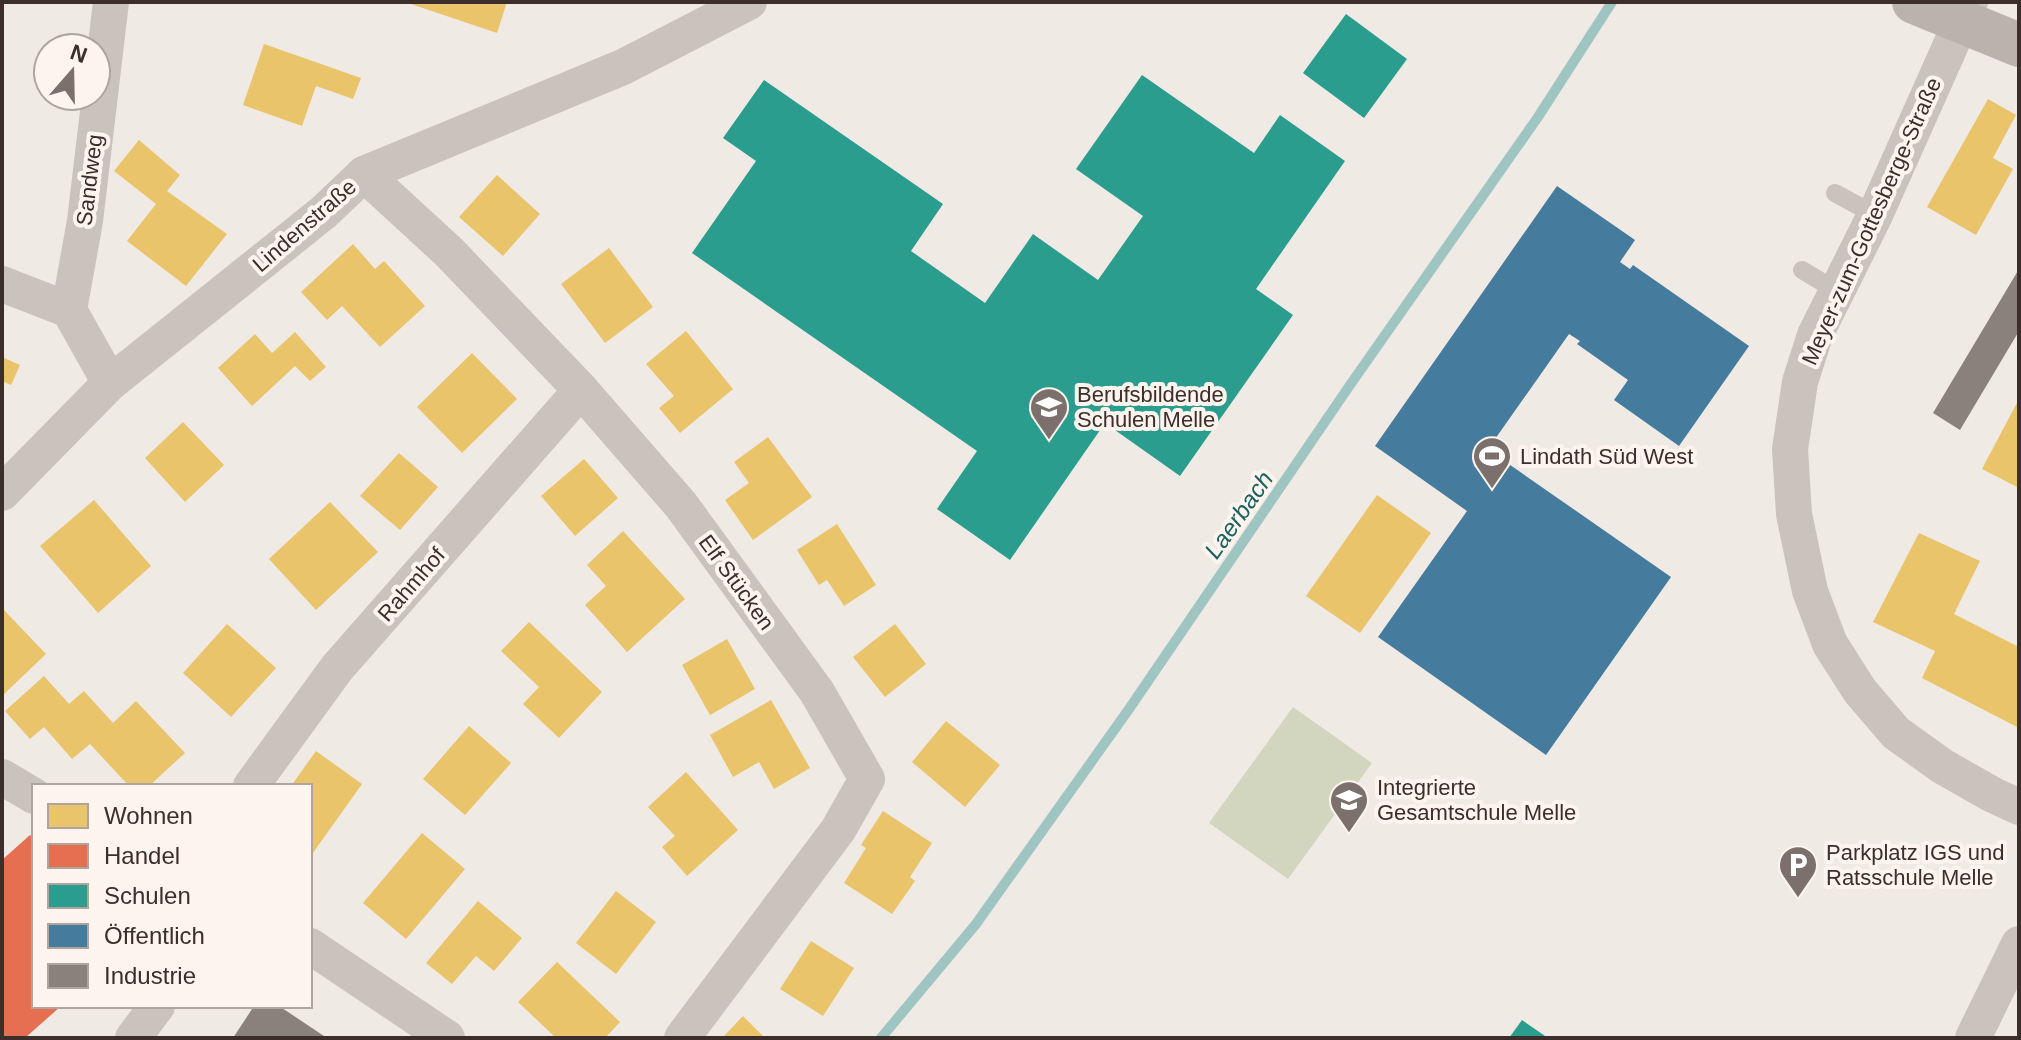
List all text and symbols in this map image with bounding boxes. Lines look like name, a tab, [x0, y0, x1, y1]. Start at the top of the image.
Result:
north arrow	[32, 32, 112, 112]
text: N	[67, 39, 90, 68]
street label: Meyer-zum-Gottesberge-Straße	[1797, 74, 1946, 369]
street label: Sandweg	[71, 133, 107, 227]
street label: Lindenstraße	[248, 174, 361, 277]
place label: Berufsbildende Schulen Melle	[1077, 382, 1224, 432]
school or university icon: Berufsbildende Schulen Melle	[1028, 386, 1070, 441]
sports icon: Lindath Süd West	[1471, 435, 1513, 490]
place label: Lindath Süd West	[1520, 444, 1693, 469]
water label: Laerbach	[1199, 466, 1278, 563]
street label: Elf Stücken	[694, 530, 779, 635]
street label: Rahmhof	[373, 542, 451, 626]
place label: Integrierte Gesamtschule Melle	[1377, 775, 1576, 825]
school or university icon: Integrierte Gesamtschule Melle	[1328, 779, 1370, 834]
legend	[32, 784, 312, 1008]
text: Wohnen	[104, 802, 193, 829]
place label: Parkplatz IGS und Ratsschule Melle	[1826, 840, 2005, 890]
text: Handel	[104, 842, 180, 869]
parking icon: Parkplatz IGS und Ratsschule Melle	[1777, 844, 1819, 899]
text: Schulen	[104, 882, 191, 909]
text: Öffentlich	[104, 922, 205, 949]
text: Industrie	[104, 962, 196, 989]

